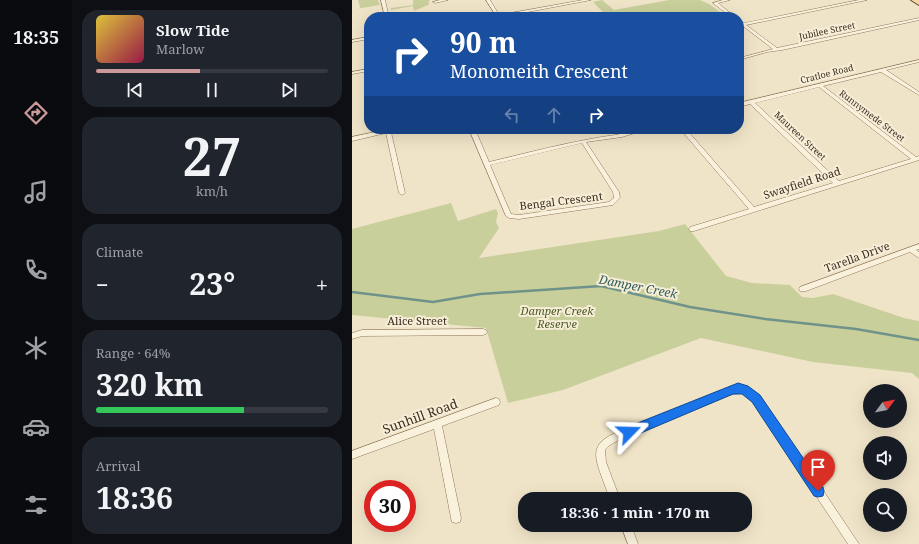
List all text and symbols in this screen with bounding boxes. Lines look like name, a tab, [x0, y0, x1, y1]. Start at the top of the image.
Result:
street label: Jubilee Street	[797, 18, 856, 43]
text: Slow Tide	[156, 20, 229, 40]
text: 90 m	[450, 23, 517, 61]
text: 18:35	[13, 25, 59, 49]
icon: right	[384, 28, 436, 80]
text: Marlow	[156, 40, 204, 58]
text: Monomeith Crescent	[450, 59, 628, 83]
street label: Cratloe Road	[799, 60, 855, 86]
icon: previous	[124, 79, 146, 101]
icon: pause	[201, 79, 223, 101]
icon: next	[278, 79, 300, 101]
street label: Runnymede Street	[837, 87, 908, 145]
icon: directions	[22, 99, 50, 127]
icon: left	[501, 104, 523, 126]
icon: ahead	[543, 104, 565, 126]
icon: right	[585, 104, 607, 126]
street label: Maureen Street	[772, 108, 829, 163]
text: 27	[183, 120, 241, 191]
street label: Swayfield Road	[761, 163, 843, 202]
icon: music	[22, 178, 50, 206]
text: km/h	[196, 182, 228, 200]
street label: Bengal Crescent	[519, 188, 603, 213]
street label: Tarella Drive	[822, 238, 892, 275]
text: Climate	[96, 243, 143, 261]
icon: phone	[22, 256, 50, 284]
text: 23°	[189, 263, 235, 304]
text: −	[96, 269, 109, 299]
text: +	[316, 269, 328, 299]
water label: Damper Creek	[596, 270, 680, 303]
park label: Damper Creek Reserve	[520, 303, 594, 331]
street label: Alice Street	[387, 313, 447, 328]
icon: climate	[22, 334, 50, 362]
text: Range · 64%	[96, 344, 170, 362]
text: 320 km	[96, 364, 203, 405]
north arrow	[863, 384, 907, 428]
map controls	[863, 384, 907, 532]
street label: Sunhill Road	[380, 394, 460, 438]
position arrow	[608, 411, 650, 453]
icon: car	[22, 413, 50, 441]
button: sound	[863, 436, 907, 480]
pin	[801, 450, 835, 491]
icon: arrive	[807, 456, 829, 478]
text: Arrival	[96, 457, 140, 475]
text: 18:36	[96, 477, 173, 518]
speed limit sign: 30	[364, 480, 416, 532]
button: search	[863, 488, 907, 532]
icon: filters	[22, 491, 50, 519]
text: 18:36 · 1 min · 170 m	[560, 502, 710, 522]

